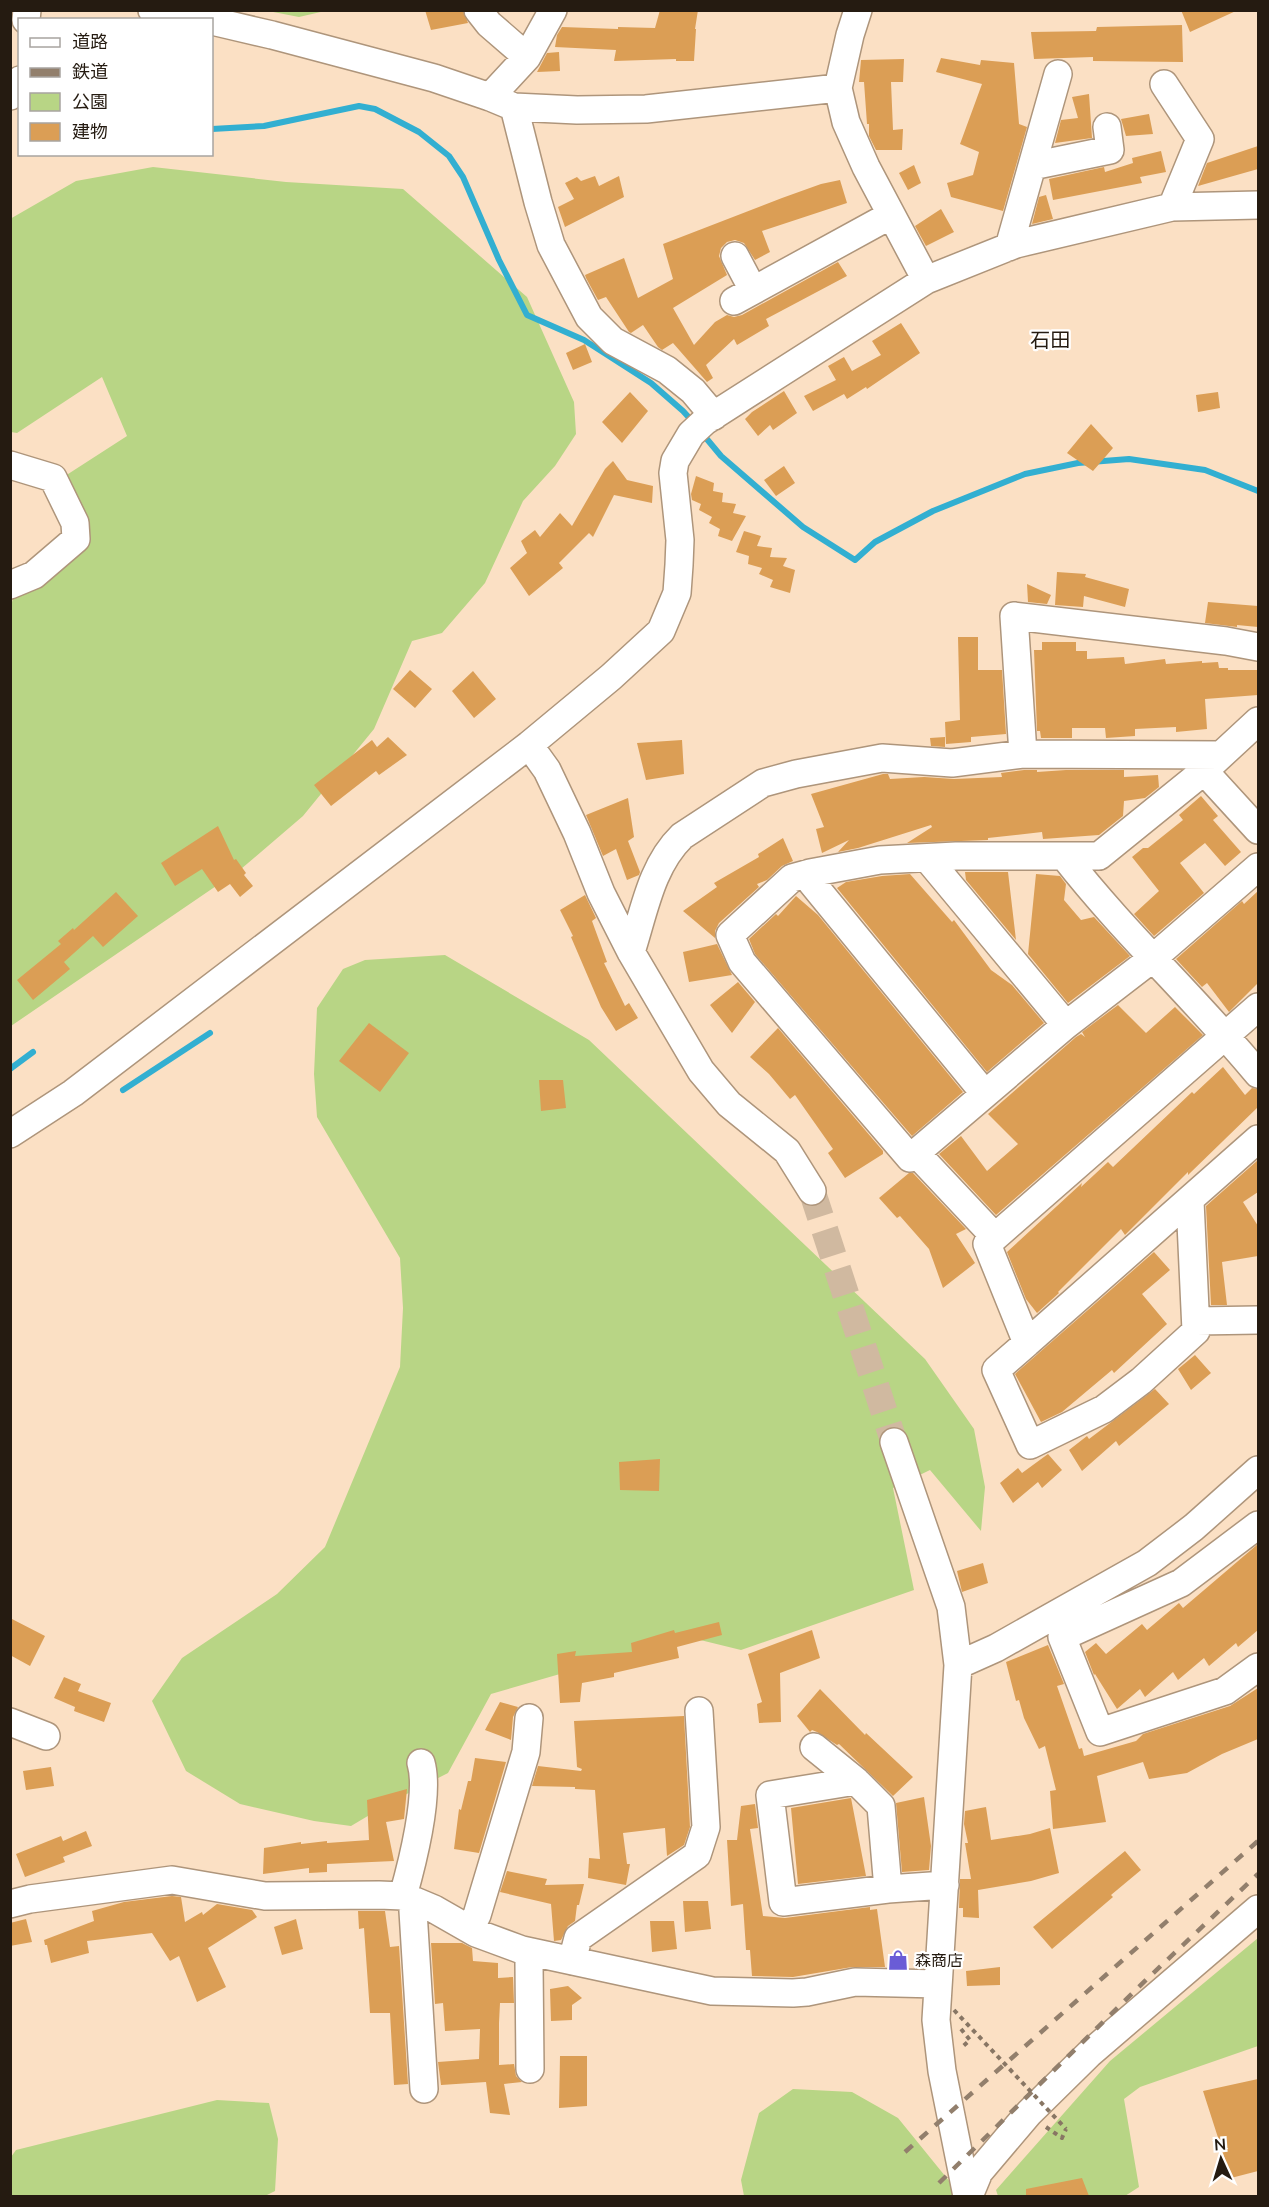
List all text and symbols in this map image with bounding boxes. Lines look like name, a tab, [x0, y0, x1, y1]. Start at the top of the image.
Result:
legend	[18, 18, 213, 156]
text: 道路	[72, 30, 108, 54]
text: 鉄道	[72, 60, 108, 84]
text: 公園	[72, 90, 108, 114]
text: 建物	[72, 120, 108, 144]
district label: 石田	[1030, 327, 1070, 354]
shop icon: 森商店	[886, 1948, 910, 1972]
place label: 森商店	[915, 1950, 963, 1972]
north arrow	[1191, 2129, 1251, 2189]
text: N	[1213, 2134, 1227, 2156]

